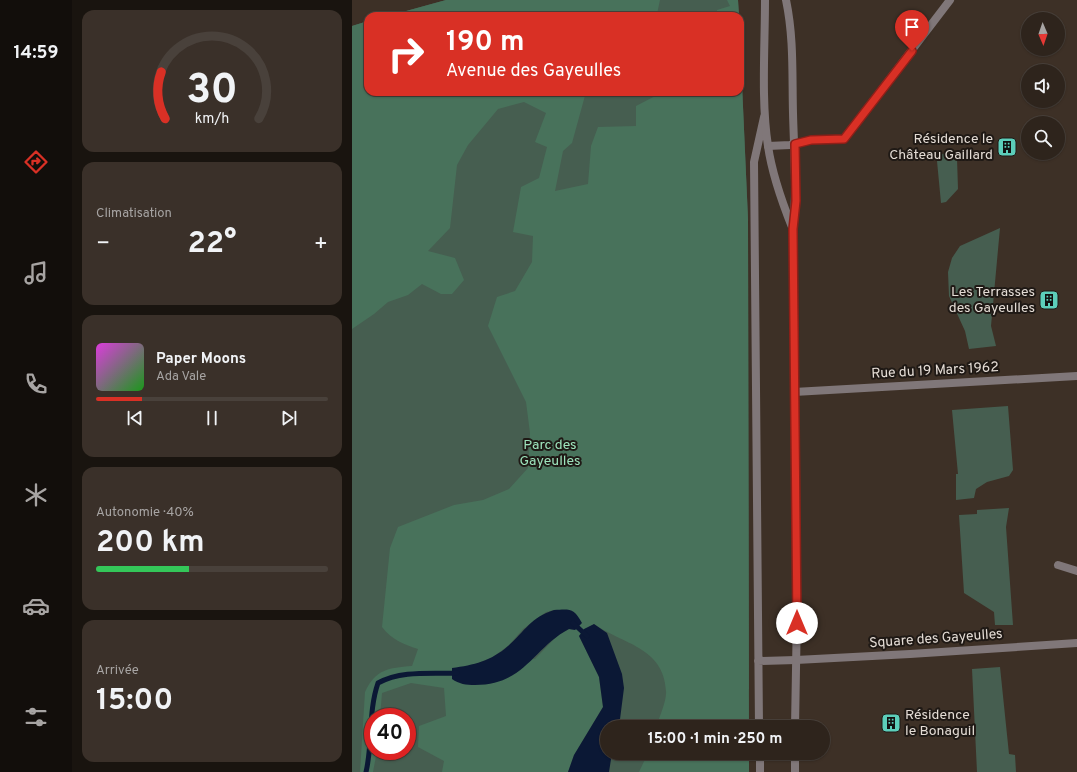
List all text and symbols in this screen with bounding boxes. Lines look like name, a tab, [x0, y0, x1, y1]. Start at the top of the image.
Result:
pin	[895, 10, 929, 51]
north arrow	[1021, 12, 1065, 56]
map controls	[1021, 12, 1065, 160]
icon: arrive	[901, 16, 923, 38]
text: 190 m	[446, 25, 524, 61]
icon: right	[380, 28, 432, 80]
text: 14:59	[13, 42, 59, 65]
text: Avenue des Gayeulles	[446, 60, 621, 83]
button: sound	[1021, 64, 1065, 108]
text: 30	[186, 65, 238, 118]
text: km/h	[195, 110, 229, 128]
button: search	[1021, 116, 1065, 160]
place label: Résidence le Château Gaillard	[889, 131, 993, 164]
building icon: Résidence le Château Gaillard	[996, 136, 1018, 158]
icon: directions	[22, 148, 50, 176]
text: Climatisation	[96, 206, 172, 222]
text: 22°	[187, 226, 237, 263]
text: −	[96, 231, 110, 258]
text: +	[314, 231, 328, 258]
icon: music	[22, 259, 50, 287]
place label: Les Terrasses des Gayeulles	[949, 284, 1035, 317]
building icon: Les Terrasses des Gayeulles	[1038, 289, 1060, 311]
text: Paper Moons	[156, 350, 246, 369]
street label: Rue du 19 Mars 1962	[871, 359, 999, 383]
text: Ada Vale	[156, 369, 206, 385]
icon: phone	[22, 370, 50, 398]
icon: previous	[124, 407, 146, 429]
icon: pause	[201, 407, 223, 429]
icon: next	[278, 407, 300, 429]
park label: Parc des Gayeulles	[519, 437, 581, 470]
icon: climate	[22, 481, 50, 509]
text: Autonomie · 40%	[96, 505, 194, 521]
text: 200 km	[96, 525, 205, 562]
icon: car	[22, 592, 50, 620]
position arrow	[776, 602, 818, 644]
street label: Square des Gayeulles	[869, 626, 1003, 652]
text: Arrivée	[96, 663, 139, 679]
text: 15:00	[96, 683, 173, 720]
icon: filters	[22, 703, 50, 731]
place label: Résidence le Bonaguil	[905, 707, 975, 740]
speed limit sign: 40	[364, 708, 416, 760]
building icon: Résidence le Bonaguil	[880, 712, 902, 734]
text: 15:00 · 1 min · 250 m	[648, 730, 782, 749]

